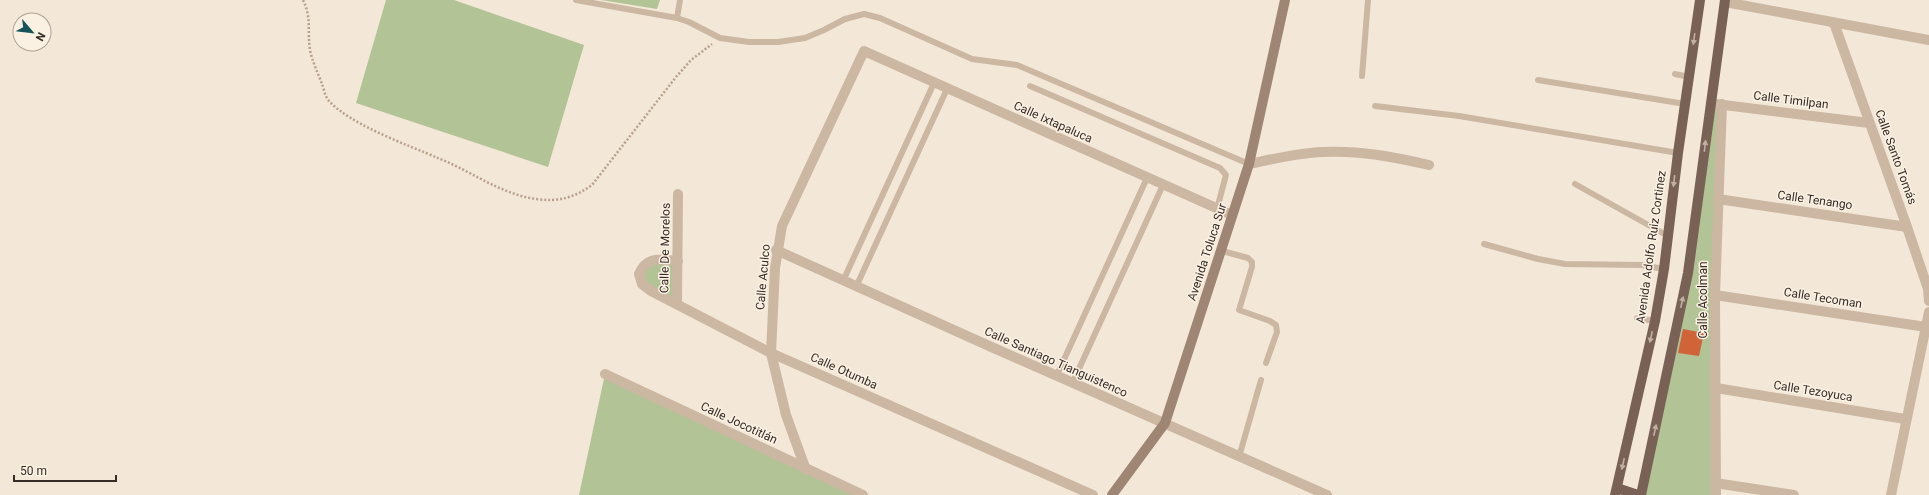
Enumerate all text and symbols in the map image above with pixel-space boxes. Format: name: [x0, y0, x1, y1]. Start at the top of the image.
north arrow: [12, 12, 52, 52]
text: N: [33, 30, 48, 43]
one-way arrow: [1691, 32, 1697, 45]
street label: Calle Timilpan: [1753, 88, 1829, 112]
street label: Calle Ixtapaluca: [1011, 98, 1095, 146]
street label: Calle Santo Tomás: [1872, 108, 1920, 206]
one-way arrow: [1702, 140, 1708, 152]
street label: Avenida Adolfo Ruiz Cortinez: [1633, 170, 1669, 324]
one-way arrow: [1671, 175, 1677, 187]
street label: Calle Tenango: [1777, 188, 1854, 212]
street label: Avenida Toluca Sur: [1185, 201, 1229, 303]
street label: Calle De Morelos: [657, 203, 673, 293]
street label: Calle Aculco: [753, 243, 773, 311]
street label: Calle Acolman: [1696, 261, 1710, 339]
street label: Calle Tecoman: [1783, 285, 1863, 311]
one-way arrow: [1680, 296, 1686, 309]
street label: Calle Santiago Tianguistenco: [982, 324, 1130, 400]
one-way arrow: [1647, 331, 1653, 344]
street label: Calle Otumba: [808, 350, 880, 392]
street label: Calle Tezoyuca: [1772, 378, 1854, 404]
street label: Calle Jocotitlán: [698, 399, 780, 447]
one-way arrow: [1653, 423, 1659, 436]
scale bar: [14, 457, 116, 483]
one-way arrow: [1620, 458, 1626, 471]
text: 50 m: [20, 464, 47, 478]

